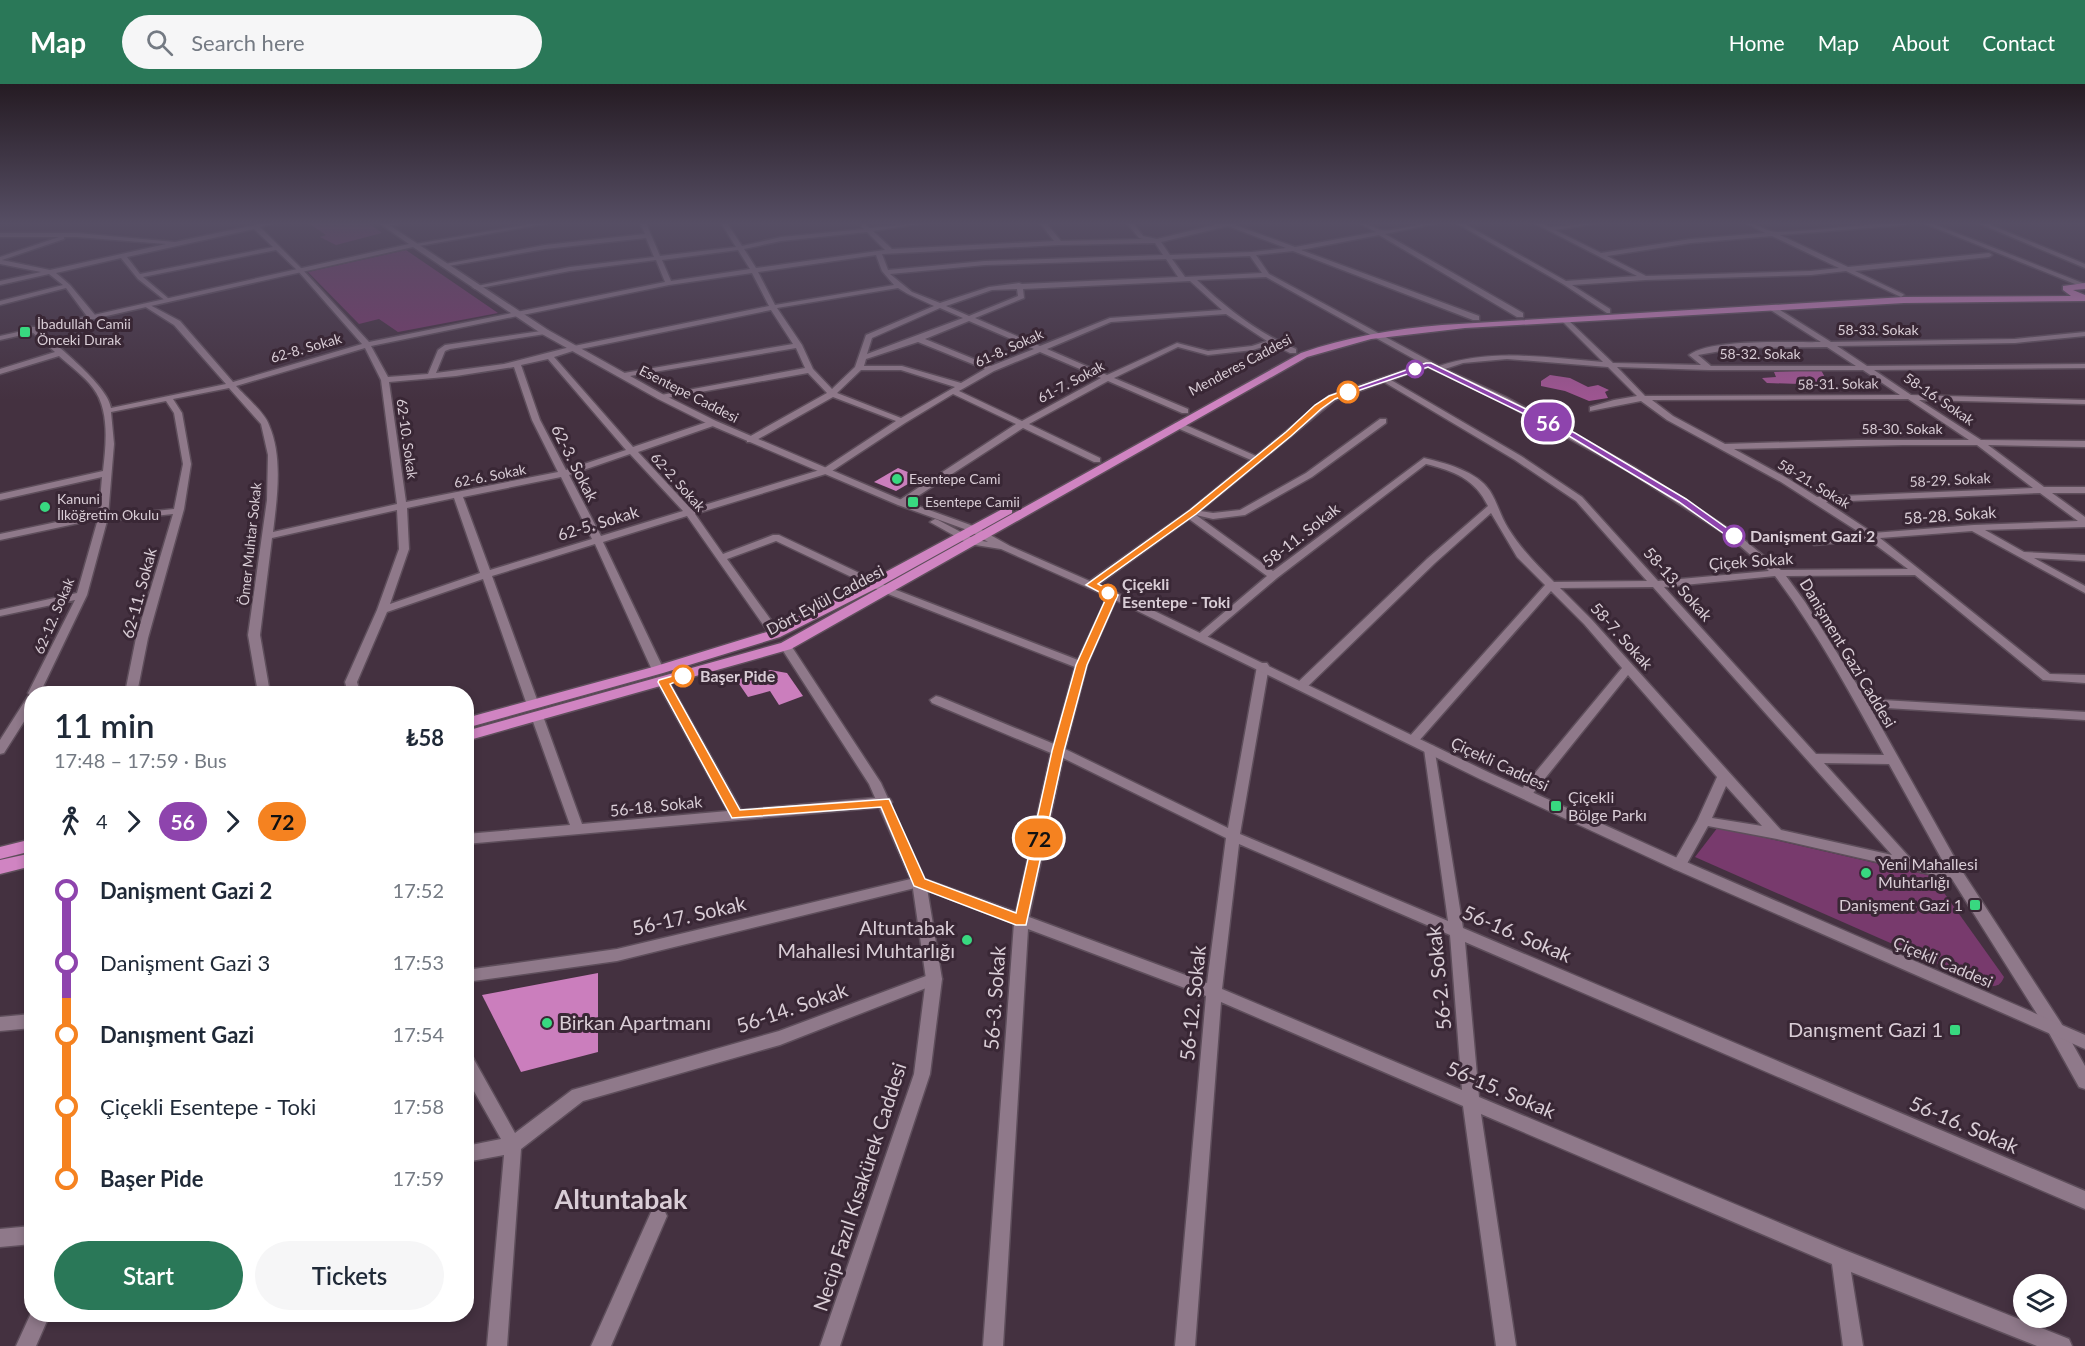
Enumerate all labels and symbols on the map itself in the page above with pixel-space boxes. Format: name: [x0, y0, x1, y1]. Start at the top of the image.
place label: İbadullah Camii Önceki Durak: [37, 315, 131, 348]
street label: 58-33. Sokak: [1837, 321, 1920, 338]
marker: İbadullah Camii Önceki Durak: [18, 325, 32, 339]
street label: 61-8. Sokak: [972, 325, 1046, 370]
street label: 62-8. Sokak: [268, 329, 344, 366]
street label: Menderes Caddesi: [1186, 330, 1294, 399]
street label: 58-32. Sokak: [1719, 345, 1802, 362]
street label: 61-7. Sokak: [1034, 356, 1108, 406]
unlabelled marker: [1406, 360, 1424, 378]
street label: Esentepe Caddesi: [637, 361, 742, 426]
street label: 58-16. Sokak: [1901, 369, 1978, 429]
street label: 58-31. Sokak: [1797, 374, 1880, 393]
unlabelled marker: [1337, 381, 1359, 403]
street label: 62-10. Sokak: [393, 398, 422, 481]
line badge: 56: [1521, 402, 1575, 442]
street label: 58-30. Sokak: [1861, 420, 1944, 437]
street label: 62-3. Sokak: [548, 421, 603, 505]
street label: 62-2. Sokak: [648, 449, 710, 515]
street label: 58-21. Sokak: [1775, 455, 1854, 512]
street label: 62-6. Sokak: [452, 460, 528, 491]
street label: 58-29. Sokak: [1909, 469, 1992, 490]
place label: Esentepe Cami: [909, 470, 1001, 487]
marker: Esentepe Cami: [890, 472, 904, 486]
street label: Ömer Muhtar Sokak: [235, 481, 265, 606]
place label: Kanuni İlköğretim Okulu: [57, 490, 159, 523]
place label: Esentepe Camii: [925, 493, 1020, 510]
marker: Esentepe Camii: [906, 495, 920, 509]
street label: 58-11. Sokak: [1258, 498, 1344, 571]
marker: Kanuni İlköğretim Okulu: [38, 500, 52, 514]
street label: 62-5. Sokak: [555, 501, 641, 544]
street label: 58-28. Sokak: [1903, 502, 1998, 527]
marker: Danişment Gazi 2: [1723, 525, 1745, 547]
place label: Danişment Gazi 2: [1750, 526, 1875, 545]
street label: 58-13. Sokak: [1640, 543, 1717, 625]
street label: 62-11. Sokak: [117, 545, 160, 640]
street label: Çiçek Sokak: [1708, 548, 1795, 573]
street label: Dört Eylül Caddesi: [763, 561, 887, 639]
street label: 62-12. Sokak: [30, 574, 78, 657]
place label: Çiçekli Esentepe - Toki: [1122, 574, 1230, 611]
street label: Danişment Gazi Caddesi: [1796, 575, 1900, 731]
marker: Çiçekli Esentepe - Toki: [1099, 584, 1117, 602]
street label: 58-7. Sokak: [1587, 598, 1658, 674]
marker: Başer Pide: [672, 665, 694, 687]
place label: Başer Pide: [700, 666, 776, 685]
street label: Çiçekli Caddesi: [1448, 733, 1552, 795]
place label: Çiçekli Bölge Parkı: [1568, 787, 1647, 824]
street label: 56-18. Sokak: [609, 791, 704, 820]
marker: Çiçekli Bölge Parkı: [1549, 799, 1563, 813]
line badge: 72: [1012, 818, 1066, 858]
place label: Yeni Mahallesi Muhtarlığı: [1878, 854, 1978, 891]
marker: Yeni Mahallesi Muhtarlığı: [1859, 866, 1873, 880]
street label: 56-17. Sokak: [630, 890, 749, 940]
place label: Danişment Gazi 1: [1839, 895, 1963, 914]
marker: Danişment Gazi 1: [1968, 898, 1982, 912]
street label: 56-16. Sokak: [1459, 899, 1576, 967]
place label: Altuntabak Mahallesi Muhtarlığı: [777, 915, 956, 962]
street label: 56-2. Sokak: [1421, 924, 1455, 1031]
street label: Çiçekli Caddesi: [1891, 932, 1996, 991]
marker: Altuntabak Mahallesi Muhtarlığı: [960, 933, 974, 947]
street label: 56-12. Sokak: [1174, 943, 1210, 1062]
street label: 56-3. Sokak: [978, 944, 1010, 1051]
street label: 56-14. Sokak: [733, 977, 851, 1037]
place label: Birkan Apartmanı: [559, 1010, 711, 1034]
marker: Birkan Apartmanı: [540, 1016, 554, 1030]
place label: Danışment Gazi 1: [1788, 1017, 1943, 1041]
marker: Danışment Gazi 1: [1948, 1023, 1962, 1037]
street label: 56-15. Sokak: [1443, 1055, 1560, 1123]
street label: Necip Fazıl Kısakürek Caddesi: [807, 1059, 911, 1314]
street label: 56-16. Sokak: [1906, 1090, 2023, 1158]
district label: Altuntabak: [554, 1182, 688, 1215]

